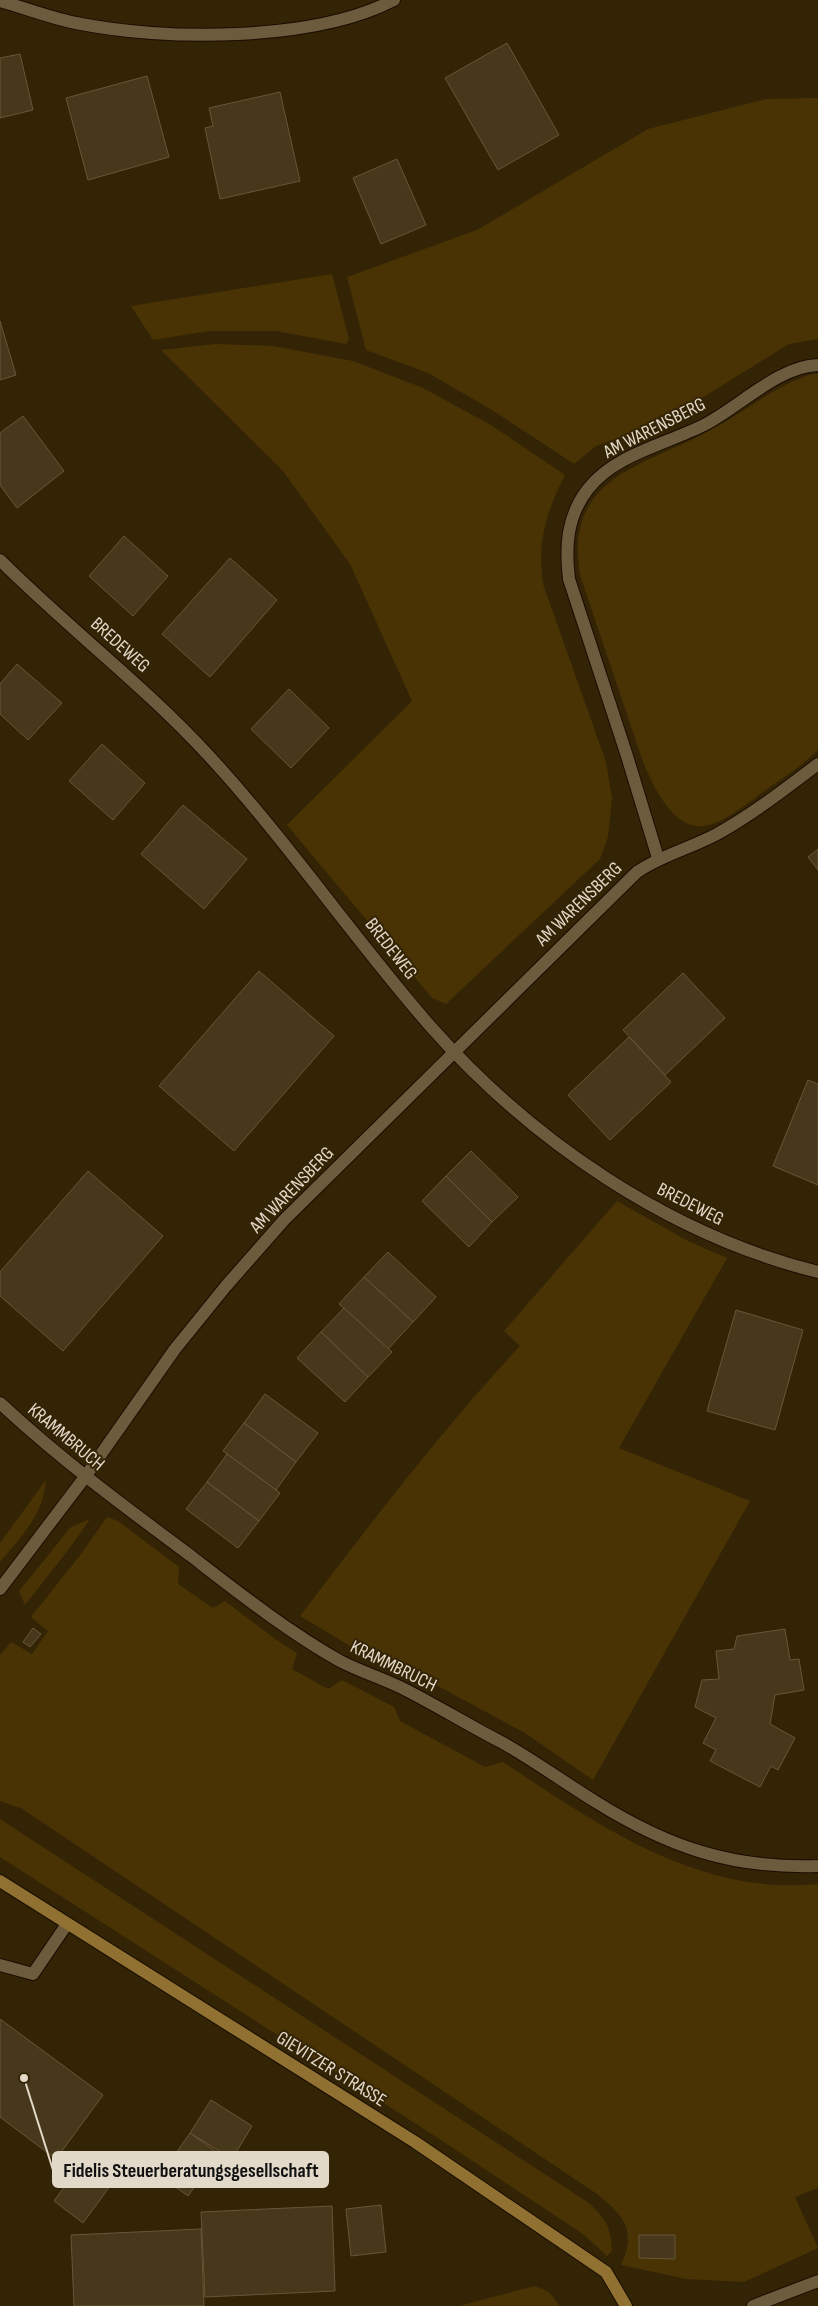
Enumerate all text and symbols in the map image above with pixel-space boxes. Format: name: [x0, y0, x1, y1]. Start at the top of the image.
street label: AM WARENSBERG: [599, 393, 710, 464]
street label: BREDEWEG: [86, 613, 154, 678]
street label: AM WARENSBERG: [530, 857, 627, 952]
street label: BREDEWEG: [360, 914, 422, 984]
street label: AM WARENSBERG: [244, 1142, 339, 1239]
street label: BREDEWEG: [653, 1178, 727, 1231]
street label: KRAMMBRUCH: [23, 1398, 109, 1476]
street label: KRAMMBRUCH: [346, 1636, 440, 1697]
street label: GIEVITZER STRASSE: [272, 2026, 390, 2112]
callout: Fidelis Steuerberatungsgesellschaft: [53, 2152, 328, 2187]
text: Fidelis Steuerberatungsgesellschaft: [63, 2159, 319, 2183]

